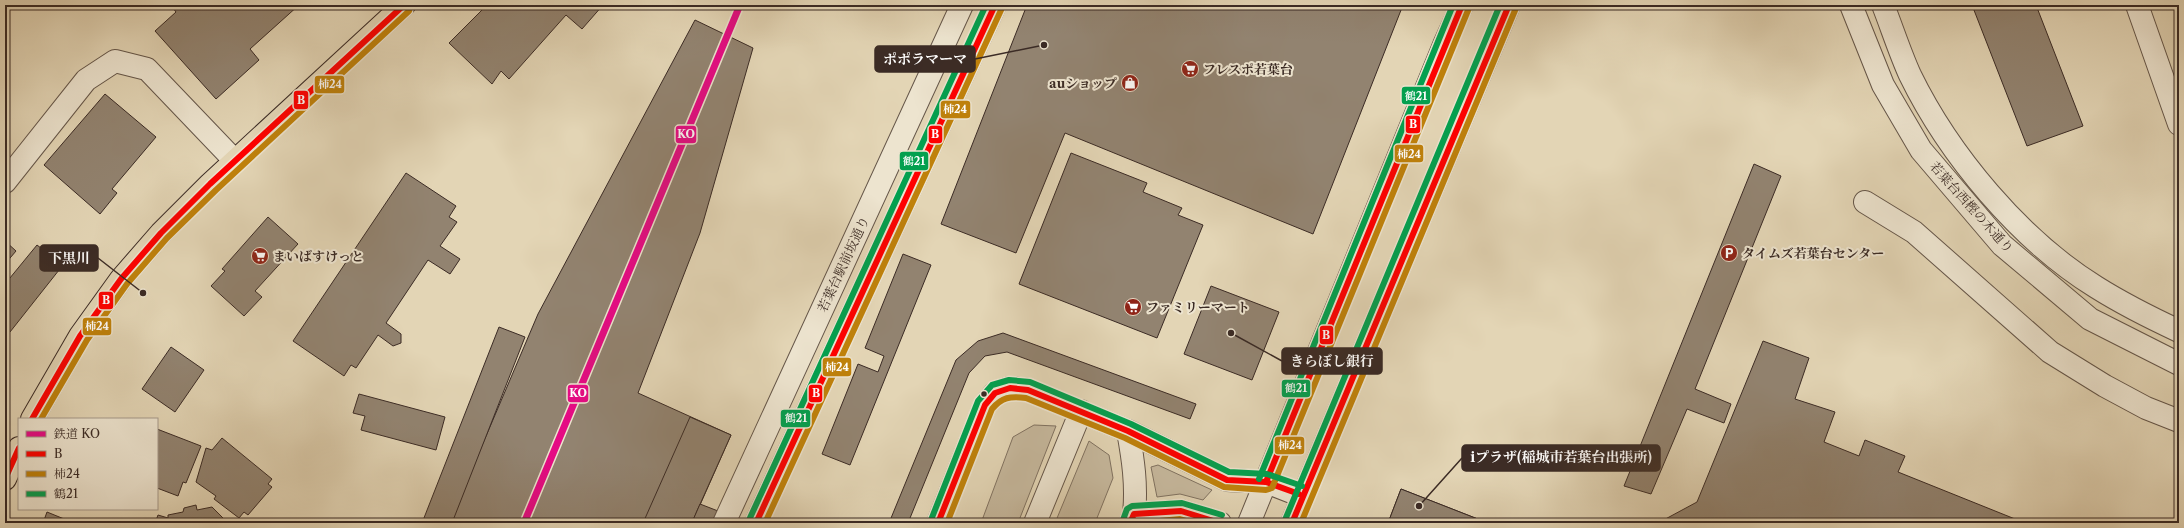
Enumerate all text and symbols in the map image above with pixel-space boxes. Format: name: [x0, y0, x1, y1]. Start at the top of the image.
callout: ポポラマーマ: [875, 46, 975, 72]
text: ポポラマーマ: [883, 50, 967, 68]
supermarket icon: フレスポ若葉台: [1180, 59, 1200, 79]
place label: フレスポ若葉台: [1203, 61, 1293, 77]
shop icon: auショップ: [1120, 73, 1140, 93]
line badge: 柿24: [314, 75, 345, 94]
place label: auショップ: [1049, 75, 1117, 91]
text: 柿24: [318, 77, 342, 91]
line badge: 鶴21: [1401, 86, 1431, 105]
text: 鶴21: [1405, 89, 1427, 103]
line badge: B: [293, 90, 309, 110]
text: B: [297, 93, 305, 107]
line badge: 柿24: [940, 100, 971, 119]
text: 柿24: [943, 102, 967, 116]
line badge: B: [1405, 115, 1421, 134]
text: B: [1409, 117, 1417, 131]
line badge: KO: [675, 125, 697, 144]
line badge: B: [928, 125, 943, 144]
text: KO: [677, 127, 695, 141]
text: B: [931, 127, 939, 141]
line badge: 柿24: [1394, 144, 1424, 163]
text: 柿24: [1397, 147, 1421, 161]
line badge: 鶴21: [899, 151, 929, 171]
text: 鶴21: [903, 154, 925, 168]
street label: 若葉台西樫の木通り: [1927, 158, 2017, 256]
street label: 若葉台駅前坂通り: [814, 213, 872, 315]
parking icon: タイムズ若葉台センター: [1719, 243, 1739, 263]
callout: 下黒川: [40, 245, 98, 271]
place label: タイムズ若葉台センター: [1742, 245, 1884, 261]
supermarket icon: まいばすけっと: [250, 246, 270, 266]
place label: まいばすけっと: [273, 248, 364, 264]
text: 下黒川: [48, 249, 90, 267]
line badge: B: [98, 291, 114, 310]
text: B: [102, 293, 110, 307]
supermarket icon: ファミリーマート: [1123, 297, 1143, 317]
place label: ファミリーマート: [1146, 299, 1250, 315]
line badge: 柿24: [82, 317, 112, 336]
text: 柿24: [85, 319, 109, 333]
line badge: B: [1319, 325, 1334, 345]
text: B: [1322, 328, 1330, 342]
callout: きらぼし銀行: [1282, 348, 1382, 374]
text: きらぼし銀行: [1290, 352, 1374, 370]
line badge: 柿24: [822, 357, 852, 377]
text: 柿24: [825, 360, 849, 374]
line badge: 鶴21: [1281, 379, 1311, 398]
text: 鶴21: [1285, 381, 1307, 395]
line badge: KO: [567, 384, 589, 403]
line badge: B: [808, 384, 823, 403]
text: KO: [569, 386, 587, 400]
text: B: [812, 386, 820, 400]
unlabelled marker: [979, 389, 989, 399]
line badge: 鶴21: [780, 409, 811, 428]
text: 鶴21: [785, 411, 807, 425]
legend: [18, 418, 158, 510]
text: 鉄道 KO: [53, 426, 100, 441]
line badge: 柿24: [1274, 436, 1305, 455]
text: 柿24: [1278, 438, 1302, 452]
callout: iプラザ(稲城市若葉台出張所): [1462, 445, 1660, 471]
text: B: [54, 446, 62, 461]
text: iプラザ(稲城市若葉台出張所): [1470, 448, 1652, 466]
text: 柿24: [54, 466, 80, 481]
text: 鶴21: [54, 486, 78, 501]

